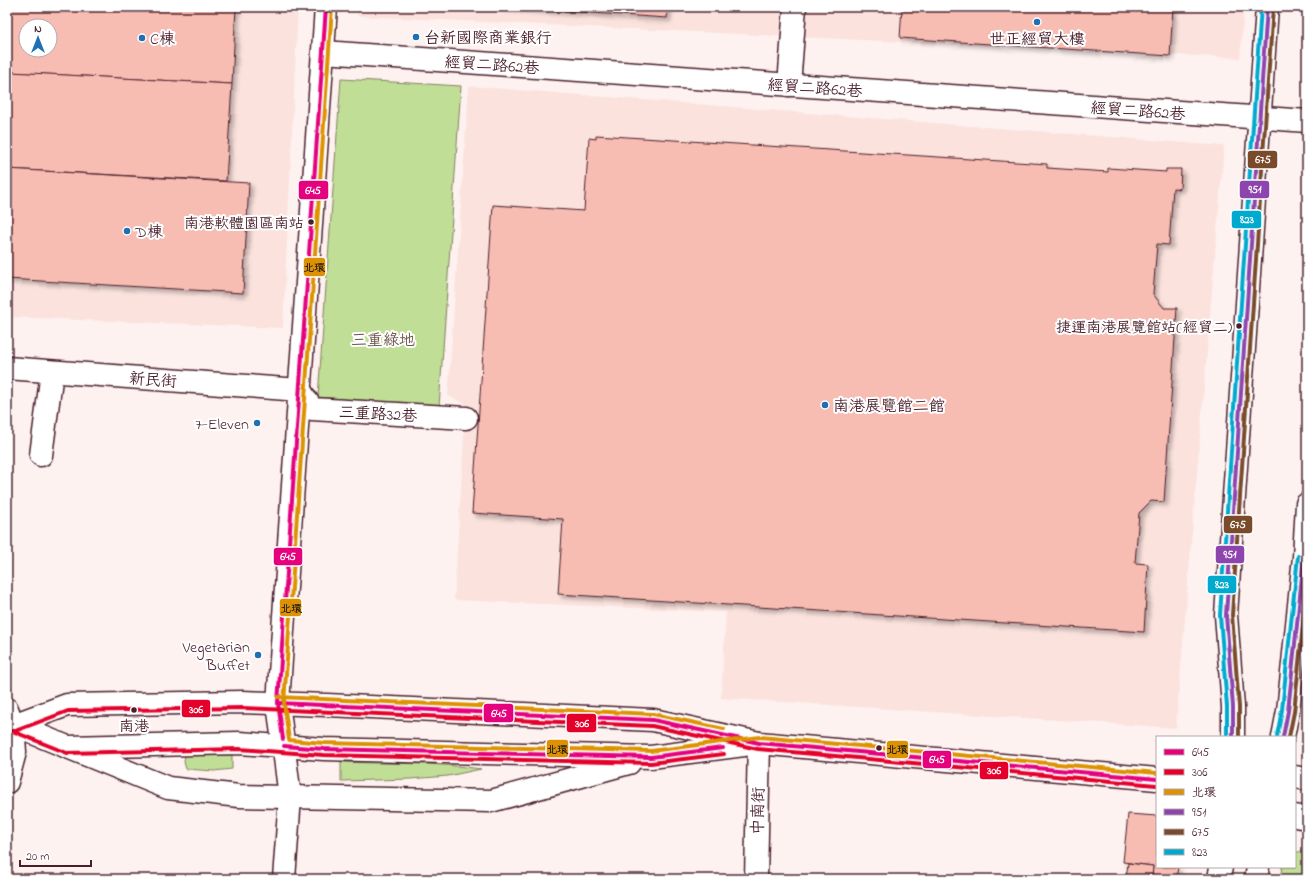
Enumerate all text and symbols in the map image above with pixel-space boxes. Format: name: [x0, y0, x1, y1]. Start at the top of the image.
marker: 世正經貿大樓: [1032, 17, 1042, 27]
north arrow: [18, 18, 58, 58]
text: N: [34, 21, 42, 37]
place label: 台新國際商業銀行: [424, 27, 552, 51]
place label: C棟: [150, 28, 176, 52]
place label: 世正經貿大樓: [989, 28, 1085, 52]
marker: 台新國際商業銀行: [411, 32, 421, 42]
marker: C棟: [137, 33, 147, 43]
street label: 經貿二路62巷: [444, 51, 540, 81]
street label: 經貿二路62巷: [767, 74, 863, 104]
street label: 經貿二路62巷: [1090, 97, 1186, 127]
line badge: 675: [1247, 150, 1278, 169]
text: 675: [1254, 152, 1272, 168]
line badge: 645: [298, 180, 329, 200]
line badge: 951: [1239, 180, 1270, 199]
text: 951: [1247, 182, 1262, 198]
text: 645: [304, 183, 322, 199]
line badge: 823: [1231, 210, 1262, 229]
text: 823: [1239, 212, 1255, 228]
place label: 南港軟體園區南站: [184, 213, 304, 235]
marker: 南港軟體園區南站: [306, 217, 316, 227]
place label: D棟: [134, 221, 164, 245]
marker: D棟: [122, 226, 132, 236]
line badge: 北環: [303, 257, 326, 277]
text: 北環: [303, 260, 326, 276]
place label: 捷運南港展覽館站(經貿二): [1056, 317, 1233, 339]
marker: 捷運南港展覽館站(經貿二): [1234, 321, 1244, 331]
park label: 三重綠地: [351, 329, 415, 353]
street label: 新民街: [128, 367, 178, 395]
place label: 南港展覽館二館: [833, 395, 945, 419]
marker: 南港展覽館二館: [820, 400, 830, 410]
street label: 三重路32巷: [338, 401, 418, 429]
place label: 7-Eleven: [195, 413, 249, 437]
marker: 7-Eleven: [252, 418, 262, 428]
line badge: 675: [1223, 515, 1253, 534]
text: 675: [1229, 517, 1247, 533]
line badge: 951: [1215, 545, 1245, 564]
line badge: 645: [273, 547, 303, 566]
text: 951: [1222, 547, 1237, 563]
text: 645: [279, 549, 297, 565]
line badge: 823: [1207, 575, 1237, 594]
text: 823: [1214, 577, 1230, 593]
line badge: 北環: [279, 598, 302, 617]
text: 北環: [280, 601, 303, 617]
place label: Vegetarian Buffet: [182, 636, 251, 678]
marker: Vegetarian Buffet: [253, 650, 263, 660]
line badge: 306: [181, 699, 211, 718]
text: 306: [188, 702, 203, 718]
line badge: 645: [483, 703, 514, 723]
marker: 南港: [129, 705, 139, 715]
text: 645: [490, 706, 508, 722]
line badge: 306: [566, 713, 597, 733]
place label: 南港: [119, 716, 150, 738]
text: 306: [574, 716, 589, 732]
legend: [1156, 736, 1296, 868]
line badge: 北環: [546, 739, 569, 758]
line badge: 北環: [886, 740, 909, 759]
text: 北環: [546, 742, 569, 758]
text: 北環: [886, 742, 909, 758]
unlabelled marker: [874, 743, 884, 753]
text: 645: [1192, 744, 1209, 762]
line badge: 645: [922, 750, 952, 769]
text: 645: [928, 752, 946, 768]
line badge: 306: [979, 761, 1009, 780]
text: 306: [986, 763, 1001, 779]
text: 306: [1192, 764, 1208, 782]
text: 北環: [1192, 784, 1216, 802]
street label: 中南街: [747, 787, 771, 835]
text: 951: [1192, 804, 1206, 822]
text: 675: [1192, 824, 1209, 842]
scale bar: [20, 842, 91, 868]
text: 823: [1192, 844, 1207, 862]
text: 20 m: [26, 848, 49, 866]

